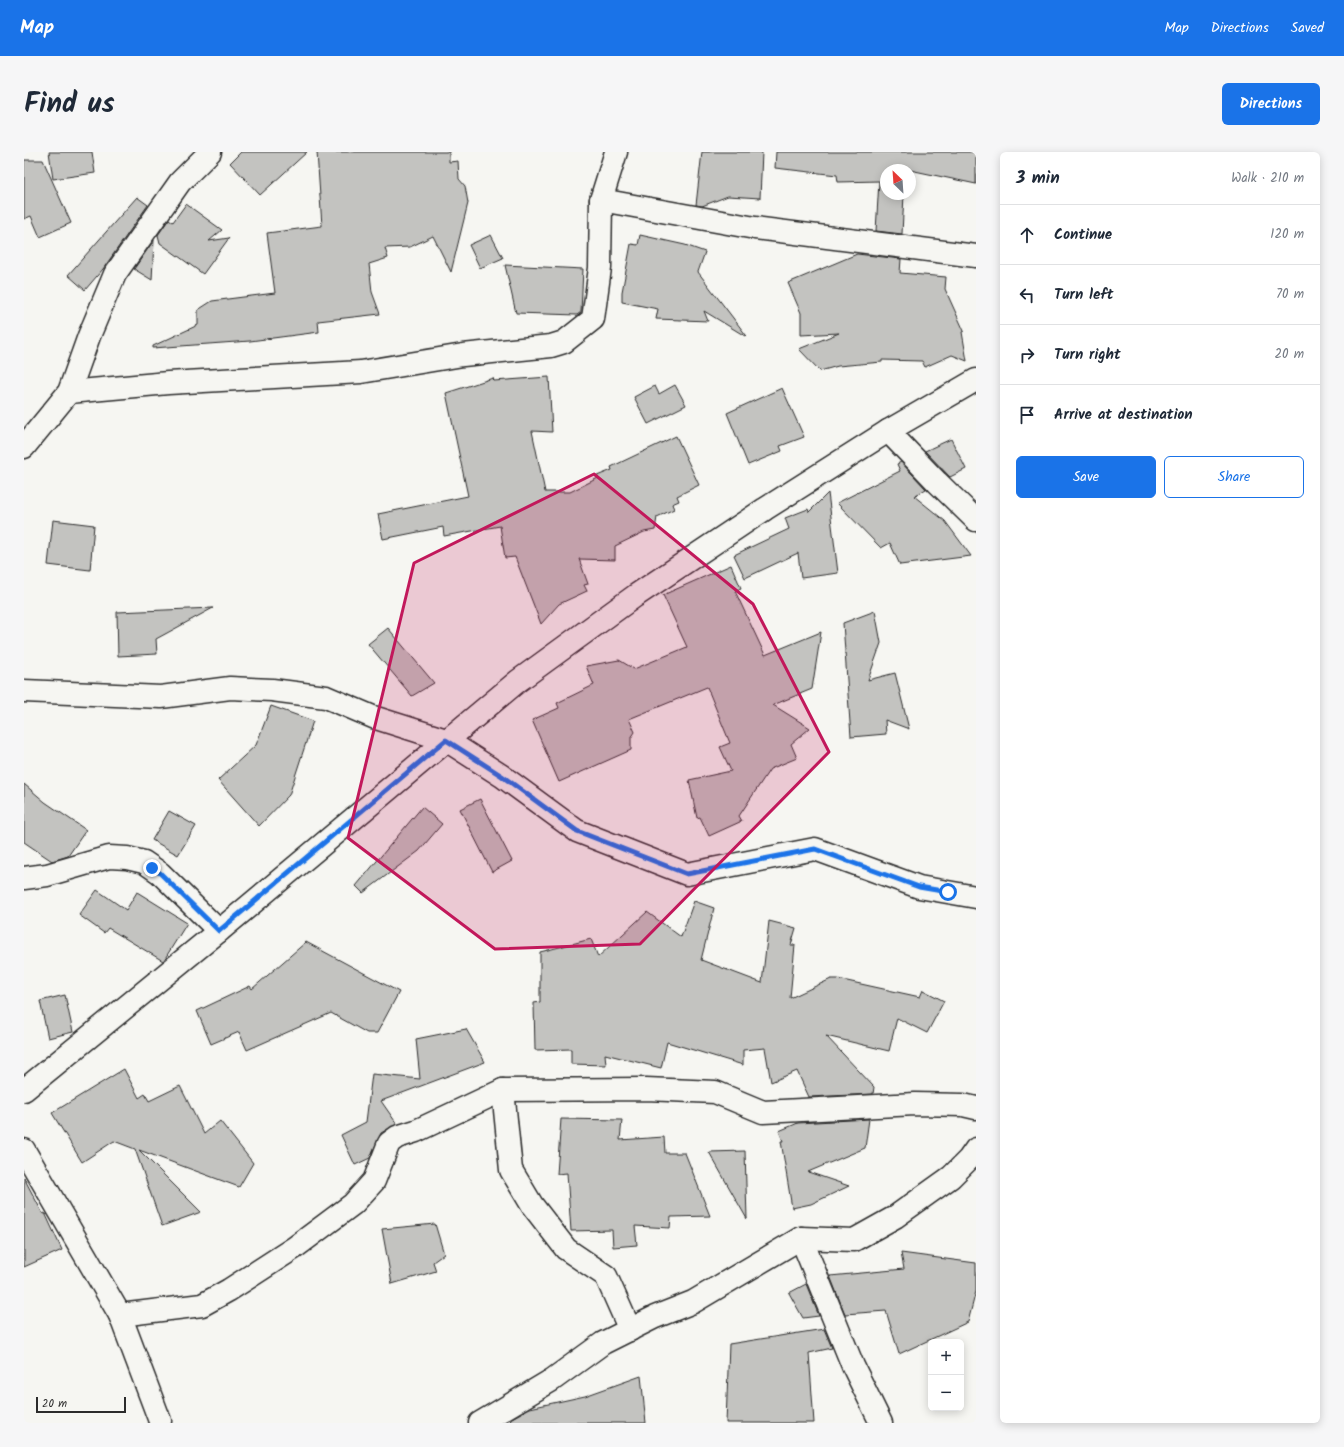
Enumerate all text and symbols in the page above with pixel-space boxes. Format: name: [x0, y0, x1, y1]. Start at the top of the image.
text: Map: [20, 13, 54, 43]
text: Map: [1164, 17, 1189, 39]
text: Directions: [1211, 17, 1269, 39]
text: Saved: [1291, 17, 1324, 39]
text: Find us: [24, 82, 115, 127]
button: Directions: [1222, 83, 1320, 125]
north arrow: [880, 164, 916, 200]
text: 3 min: [1016, 165, 1060, 192]
text: Walk · 210 m: [1231, 168, 1304, 189]
text: Continue: [1054, 223, 1112, 247]
icon: ahead: [1016, 224, 1038, 246]
text: 120 m: [1270, 224, 1304, 245]
text: Turn left: [1054, 283, 1114, 307]
icon: left: [1016, 284, 1038, 306]
text: 70 m: [1276, 284, 1304, 305]
text: Turn right: [1054, 343, 1121, 367]
icon: right: [1016, 344, 1038, 366]
text: 20 m: [1274, 344, 1304, 365]
text: Arrive at destination: [1054, 403, 1193, 427]
icon: arrive: [1016, 404, 1038, 426]
button: Save: [1016, 456, 1156, 498]
button: Share: [1164, 456, 1304, 498]
route end: [143, 859, 161, 877]
route start: [939, 883, 957, 901]
map controls: [928, 1339, 964, 1411]
button: +: [928, 1339, 964, 1375]
button: −: [928, 1375, 964, 1411]
scale bar: [36, 1395, 126, 1414]
text: 20 m: [42, 1395, 67, 1413]

